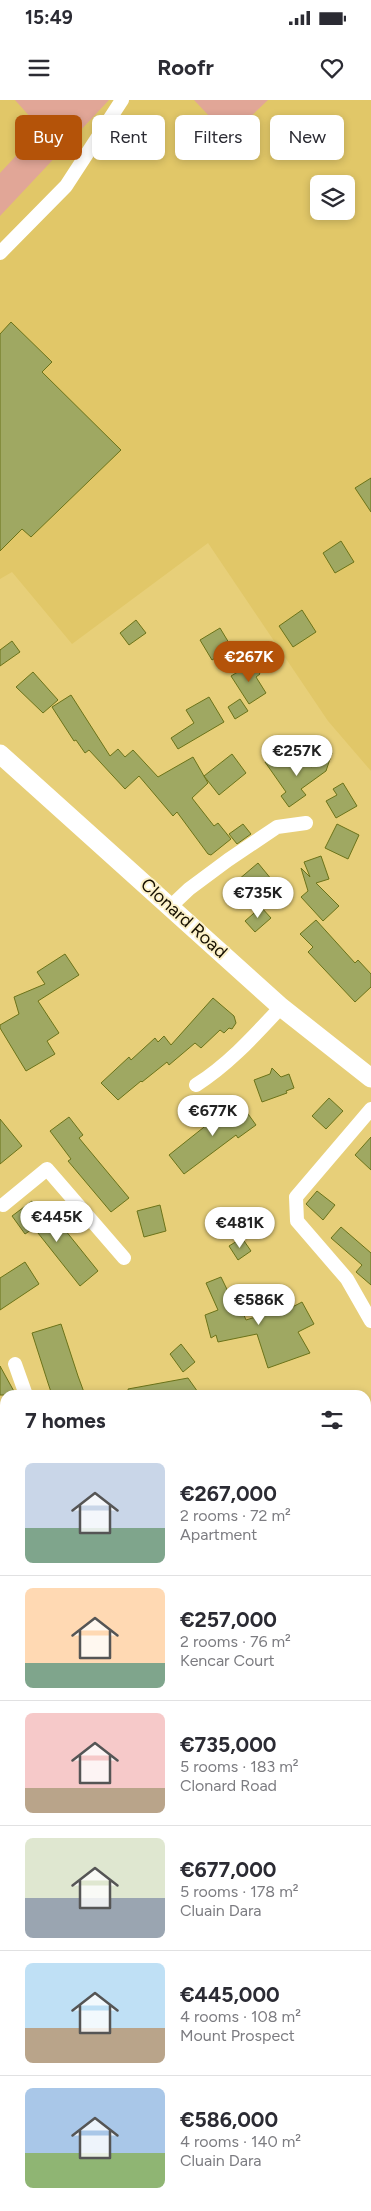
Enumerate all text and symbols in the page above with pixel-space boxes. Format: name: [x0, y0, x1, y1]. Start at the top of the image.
text: 15:49: [25, 6, 73, 29]
icon: menu: [25, 54, 53, 82]
text: Roofr: [157, 54, 214, 81]
icon: heart: [318, 54, 346, 82]
chip: Buy: [15, 115, 82, 160]
chip: Rent: [92, 115, 165, 160]
chip: Filters: [175, 115, 260, 160]
chip: New: [270, 115, 344, 160]
map controls: [310, 175, 355, 220]
button: layers: [310, 175, 355, 220]
pin: €267K: [214, 640, 284, 683]
text: €267K: [224, 647, 274, 666]
pin: €257K: [262, 734, 332, 777]
text: €257K: [272, 741, 322, 760]
street label: Clonard Road: [136, 873, 232, 963]
pin: €735K: [223, 876, 293, 919]
text: €735K: [234, 883, 282, 902]
pin: €677K: [178, 1094, 248, 1137]
text: €677K: [189, 1101, 237, 1120]
pin: €445K: [22, 1200, 92, 1243]
pin: €481K: [205, 1206, 275, 1249]
text: €445K: [31, 1207, 83, 1226]
text: €481K: [216, 1213, 264, 1232]
pin: €586K: [224, 1284, 294, 1326]
text: €586K: [234, 1290, 284, 1309]
icon: filters: [318, 1406, 346, 1434]
text: 7 homes: [25, 1408, 106, 1433]
text: €267,000: [180, 1481, 277, 1506]
icon: home: [65, 1483, 125, 1543]
text: 2 rooms · 72 m²: [180, 1506, 291, 1525]
text: Apartment: [180, 1525, 257, 1544]
text: €257,000: [180, 1607, 277, 1632]
icon: home: [65, 1608, 125, 1668]
text: 2 rooms · 76 m²: [180, 1632, 291, 1651]
text: Kencar Court: [180, 1651, 275, 1670]
text: €735,000: [180, 1732, 276, 1757]
icon: home: [65, 1733, 125, 1793]
text: 5 rooms · 183 m²: [180, 1757, 299, 1776]
text: Clonard Road: [180, 1776, 277, 1795]
text: €677,000: [180, 1857, 276, 1882]
icon: home: [65, 1858, 125, 1918]
text: 5 rooms · 178 m²: [180, 1882, 299, 1901]
text: Cluain Dara: [180, 1901, 261, 1920]
text: €445,000: [180, 1982, 280, 2007]
icon: home: [65, 1983, 125, 2043]
text: 4 rooms · 108 m²: [180, 2007, 301, 2026]
text: Mount Prospect: [180, 2026, 295, 2045]
text: €586,000: [180, 2107, 278, 2132]
icon: home: [65, 2108, 125, 2168]
text: 4 rooms · 140 m²: [180, 2132, 301, 2151]
text: Cluain Dara: [180, 2151, 261, 2170]

